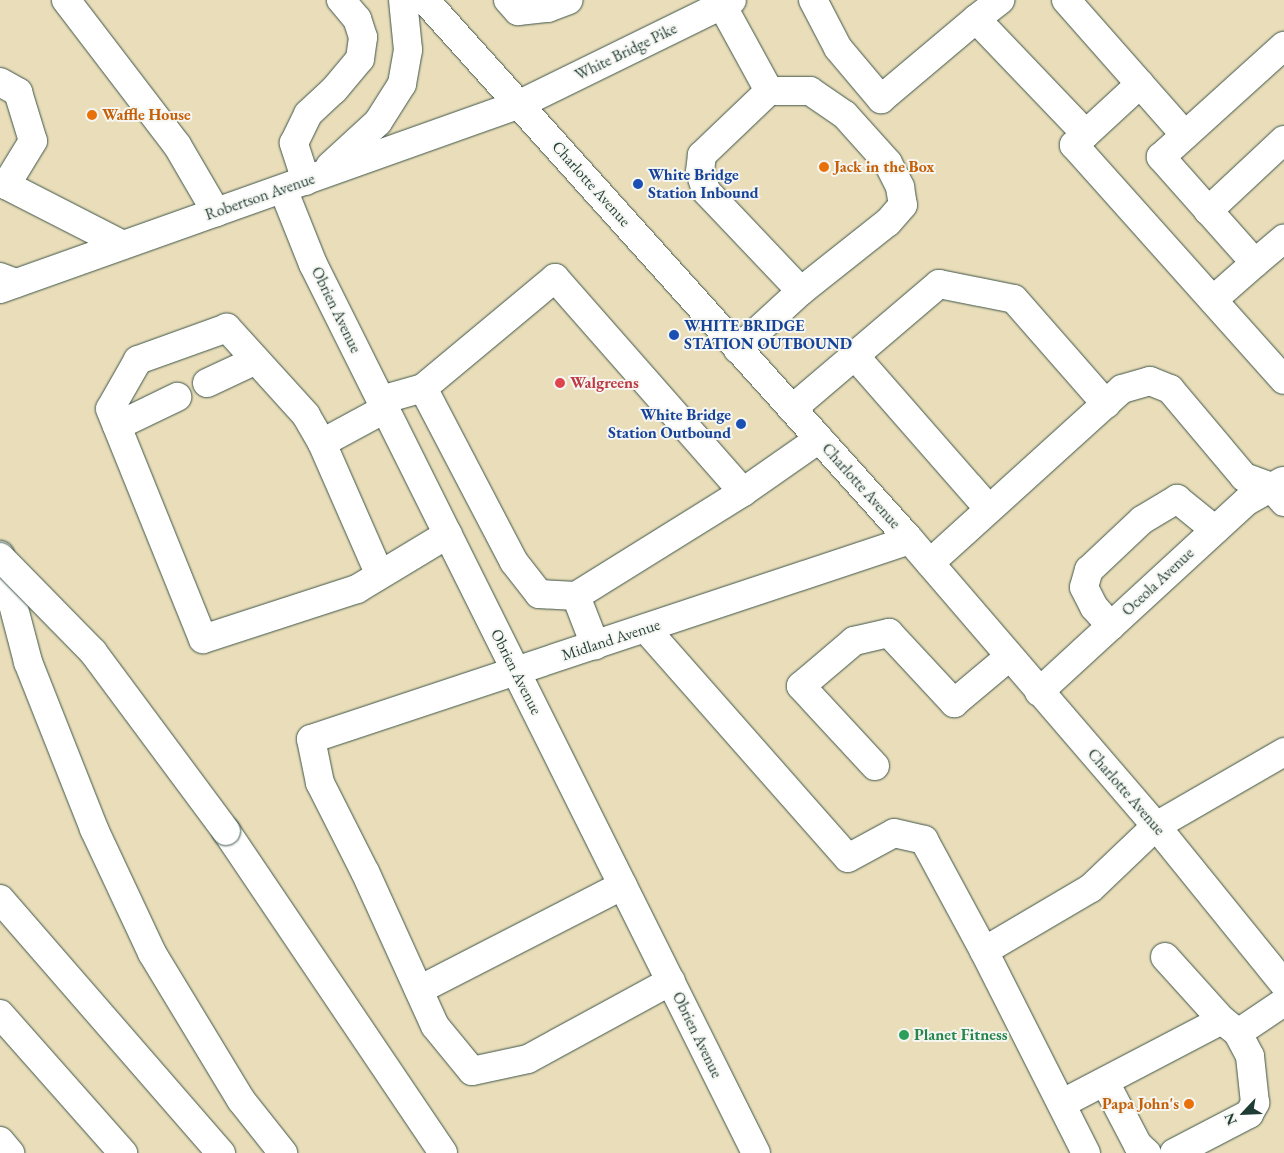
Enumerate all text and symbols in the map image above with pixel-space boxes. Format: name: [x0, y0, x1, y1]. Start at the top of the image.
street label: White Bridge Pike: [572, 19, 680, 85]
place label: Waffle House: [102, 105, 191, 125]
marker: Waffle House: [86, 109, 98, 121]
street label: Charlotte Avenue: [548, 137, 634, 231]
place label: Jack in the Box: [834, 157, 934, 177]
marker: Jack in the Box: [818, 161, 830, 173]
place label: White Bridge Station Inbound: [648, 165, 759, 203]
street label: Robertson Avenue: [203, 169, 317, 225]
marker: White Bridge Station Inbound: [632, 178, 644, 190]
street label: Obrien Avenue: [307, 264, 365, 356]
place label: WHITE BRIDGE STATION OUTBOUND: [684, 316, 852, 354]
marker: WHITE BRIDGE STATION OUTBOUND: [668, 329, 680, 341]
place label: Walgreens: [570, 373, 639, 393]
marker: Walgreens: [554, 377, 566, 389]
place label: White Bridge Station Outbound: [608, 405, 731, 443]
marker: White Bridge Station Outbound: [735, 418, 747, 430]
street label: Charlotte Avenue: [818, 439, 904, 533]
street label: Oceola Avenue: [1118, 544, 1198, 620]
street label: Midland Avenue: [559, 615, 663, 665]
street label: Obrien Avenue: [486, 626, 546, 718]
street label: Charlotte Avenue: [1083, 745, 1169, 839]
street label: Obrien Avenue: [668, 989, 726, 1081]
place label: Planet Fitness: [914, 1025, 1008, 1045]
marker: Planet Fitness: [898, 1029, 910, 1041]
north arrow: [1219, 1088, 1269, 1138]
place label: Papa John's: [1102, 1094, 1179, 1114]
marker: Papa John's: [1183, 1098, 1195, 1110]
text: N: [1220, 1110, 1241, 1128]

